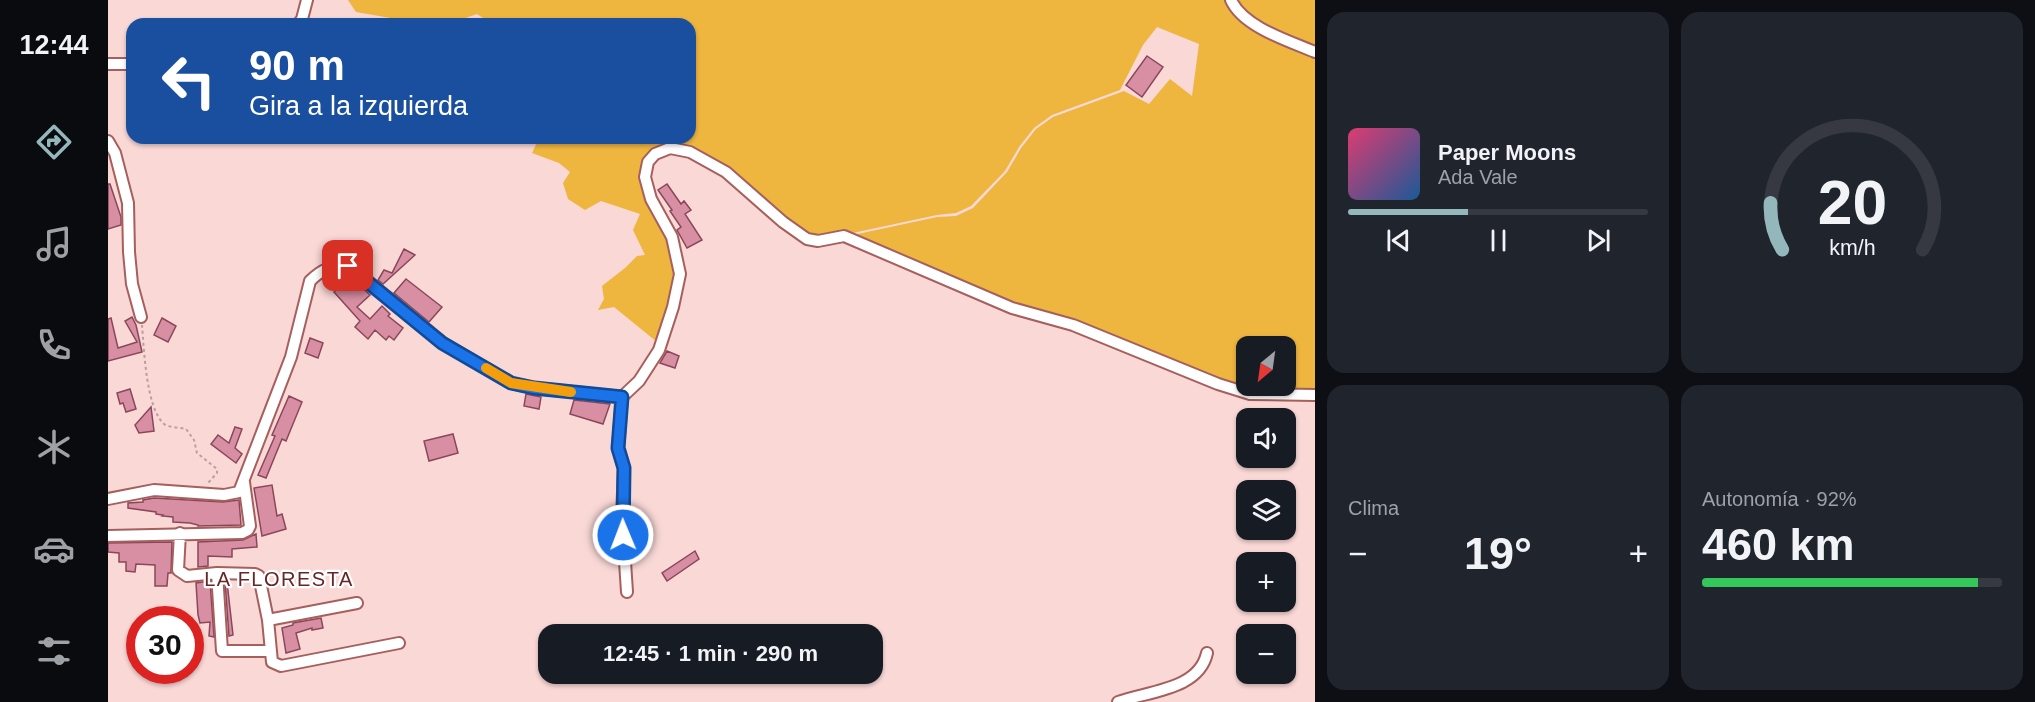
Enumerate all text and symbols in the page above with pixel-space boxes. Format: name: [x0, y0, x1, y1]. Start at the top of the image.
text: 12:44: [19, 30, 89, 60]
icon: left: [150, 42, 228, 120]
text: 90 m: [249, 42, 345, 89]
text: Gira a la izquierda: [249, 91, 468, 121]
icon: directions: [33, 121, 75, 163]
text: Paper Moons: [1438, 140, 1576, 165]
text: Ada Vale: [1438, 166, 1518, 188]
text: 20: [1817, 168, 1887, 237]
icon: music: [33, 223, 75, 265]
icon: previous: [1382, 224, 1415, 257]
icon: pause: [1482, 224, 1515, 257]
icon: next: [1582, 224, 1615, 257]
text: km/h: [1829, 236, 1875, 260]
pin: [322, 240, 373, 291]
icon: arrive: [331, 249, 364, 282]
icon: phone: [33, 324, 75, 366]
north arrow: [1236, 336, 1296, 396]
map controls: [1236, 336, 1296, 684]
button: sound: [1236, 408, 1296, 468]
icon: climate: [33, 426, 75, 468]
button: layers: [1236, 480, 1296, 540]
text: Autonomía · 92%: [1702, 488, 1857, 510]
text: Clima: [1348, 497, 1399, 519]
position arrow: [591, 503, 655, 567]
text: 460 km: [1702, 519, 1855, 570]
icon: car: [33, 528, 75, 570]
text: 19°: [1464, 528, 1532, 579]
text: −: [1348, 535, 1367, 572]
text: +: [1629, 535, 1648, 572]
button: +: [1236, 552, 1296, 612]
district label: LA FLORESTA: [204, 568, 354, 590]
speed limit sign: 30: [126, 606, 204, 684]
button: −: [1236, 624, 1296, 684]
icon: filters: [33, 630, 75, 672]
text: 12:45 · 1 min · 290 m: [603, 641, 818, 666]

